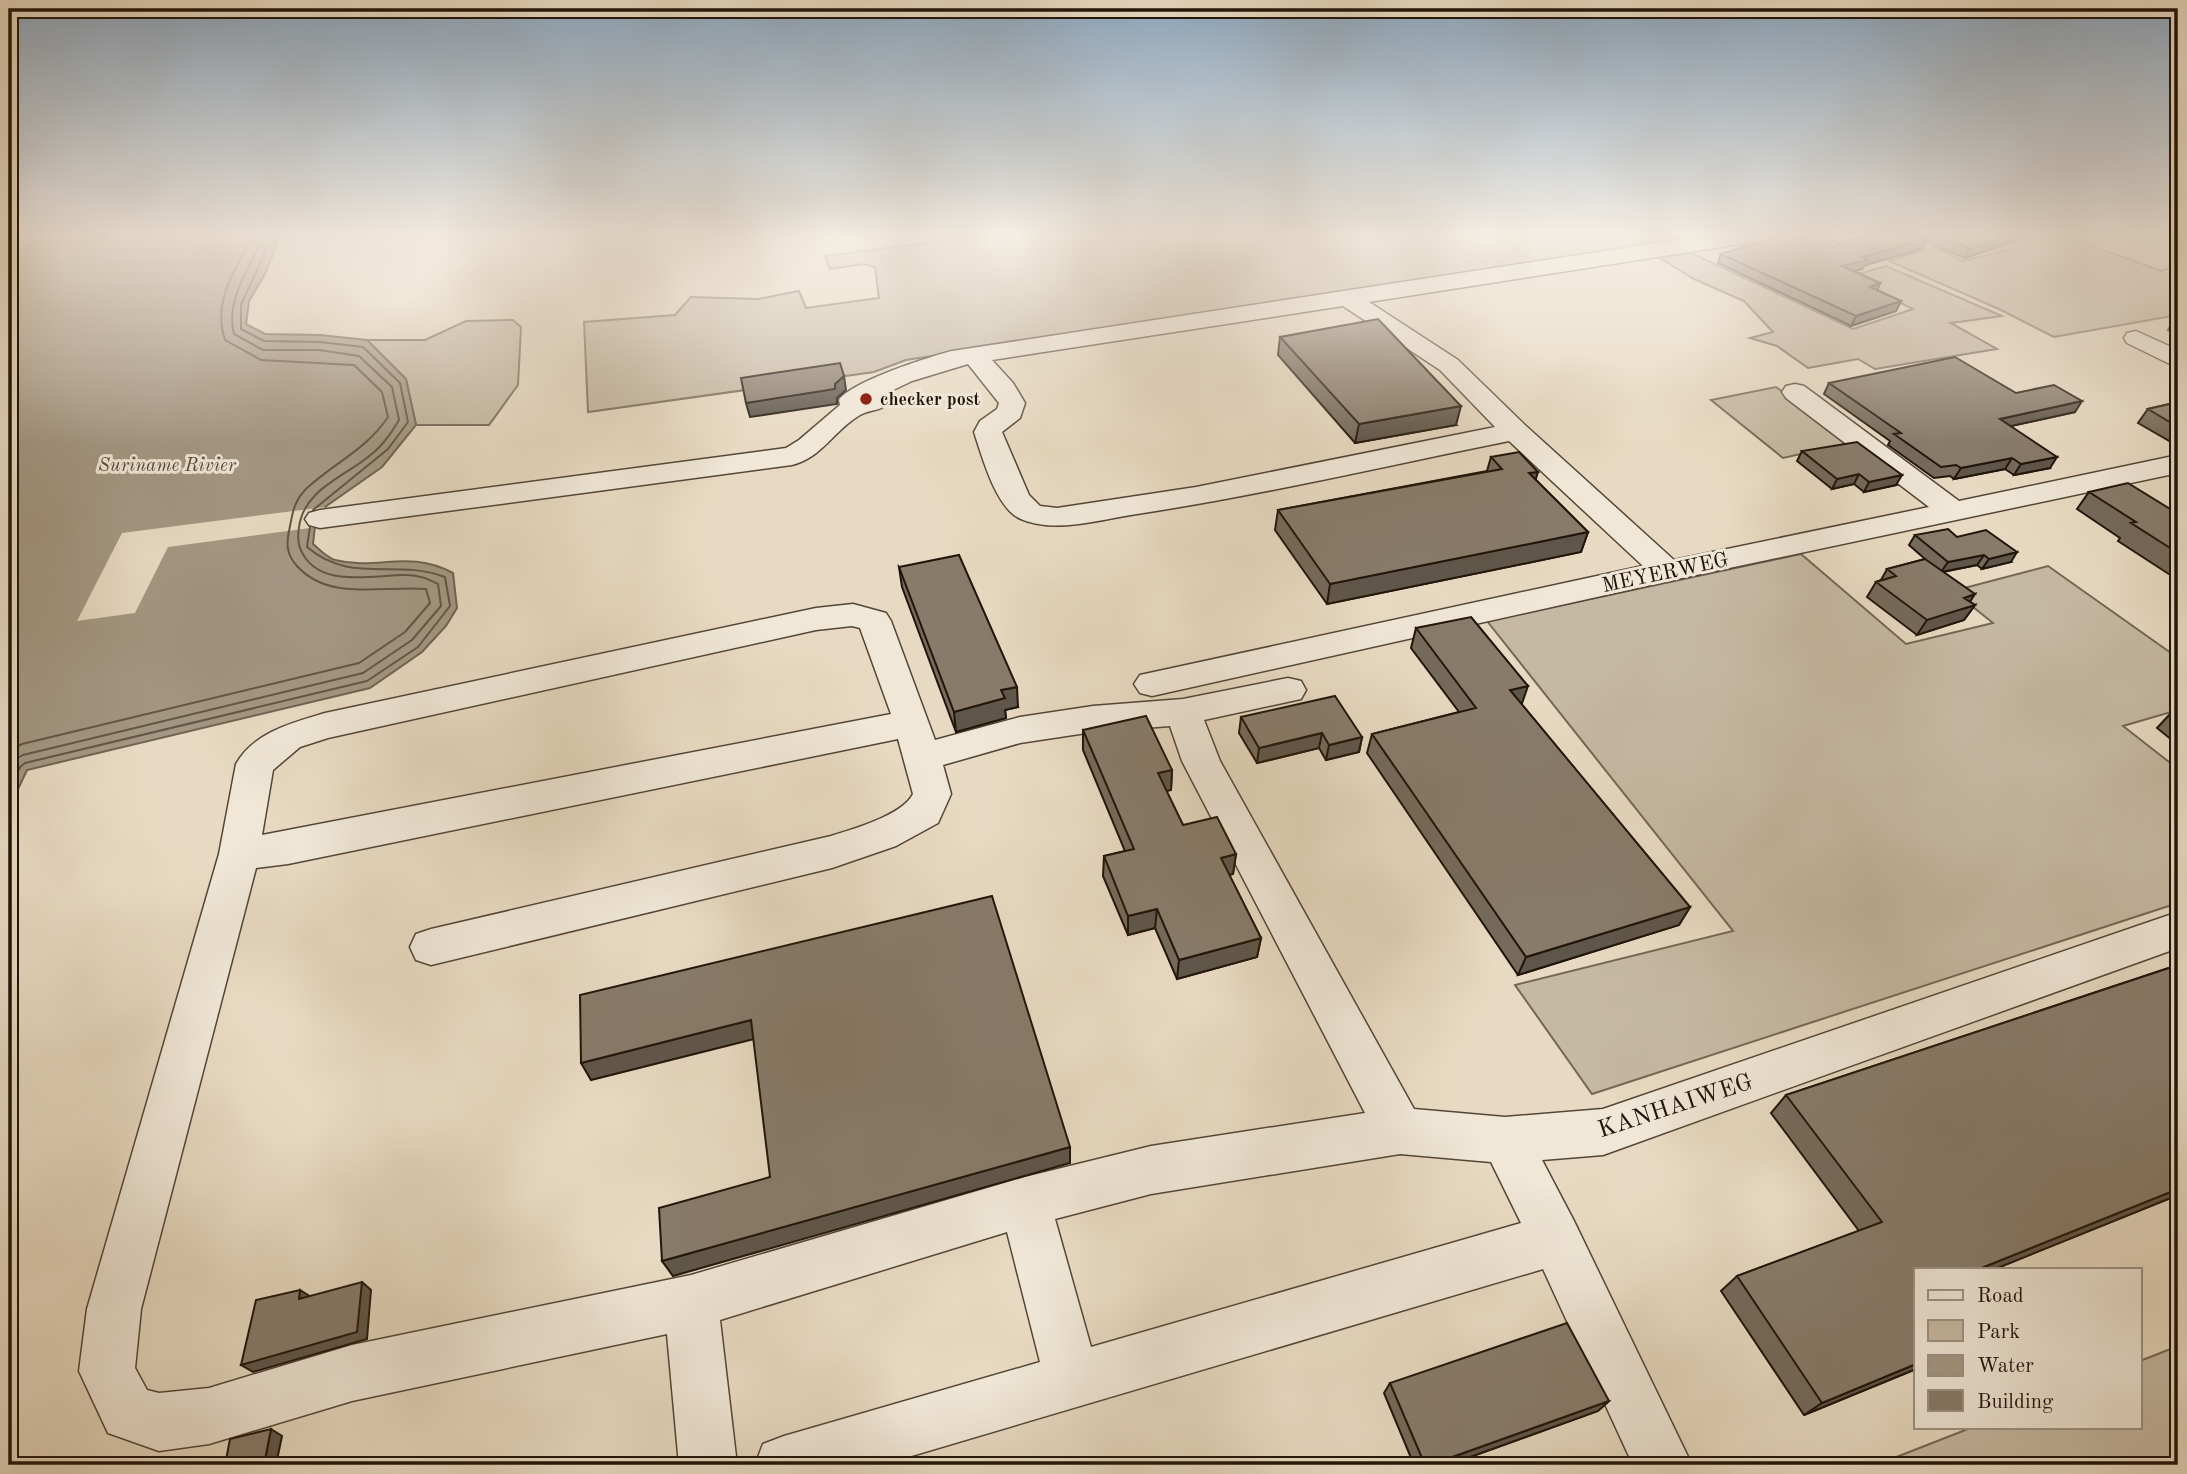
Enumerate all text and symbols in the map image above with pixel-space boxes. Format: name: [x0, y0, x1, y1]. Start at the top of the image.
marker: checker post: [858, 391, 874, 407]
place label: checker post: [880, 391, 980, 409]
water label: Suriname Rivier: [98, 457, 237, 476]
street label: MEYERWEG: [1600, 550, 1731, 597]
street label: KANHAIWEG: [1595, 1071, 1756, 1143]
legend: [1914, 1268, 2142, 1428]
text: Road: [1977, 1286, 2024, 1307]
text: Park: [1977, 1322, 2020, 1343]
text: Water: [1977, 1356, 2034, 1377]
text: Building: [1977, 1392, 2054, 1413]

